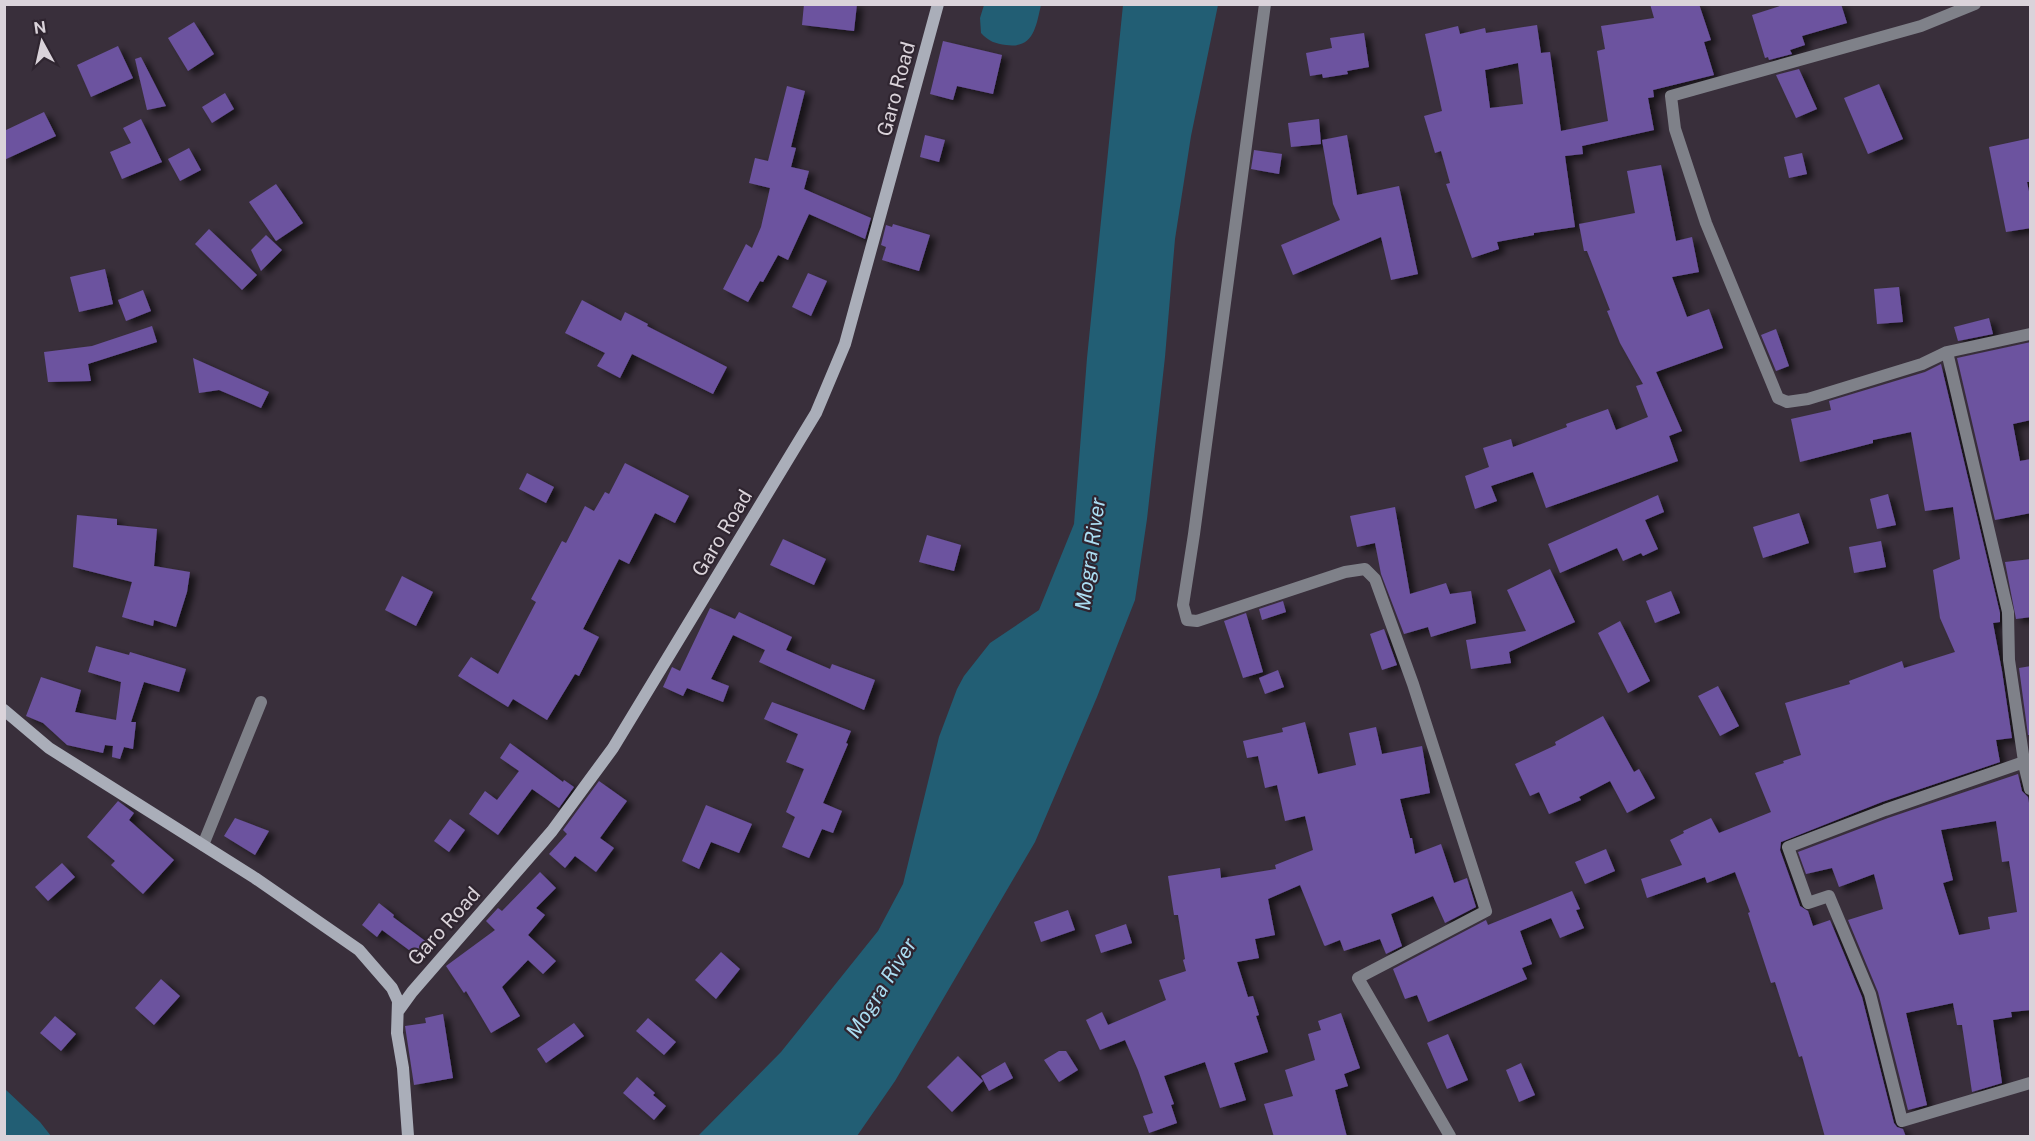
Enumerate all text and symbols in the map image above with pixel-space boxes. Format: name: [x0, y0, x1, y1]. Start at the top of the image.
north arrow: [12, 12, 72, 72]
text: N: [32, 17, 48, 38]
street label: Garo Road: [872, 39, 920, 139]
street label: Garo Road: [687, 485, 757, 581]
water label: Mogra River: [1070, 495, 1110, 612]
street label: Garo Road: [403, 882, 485, 970]
water label: Mogra River: [840, 932, 922, 1043]

